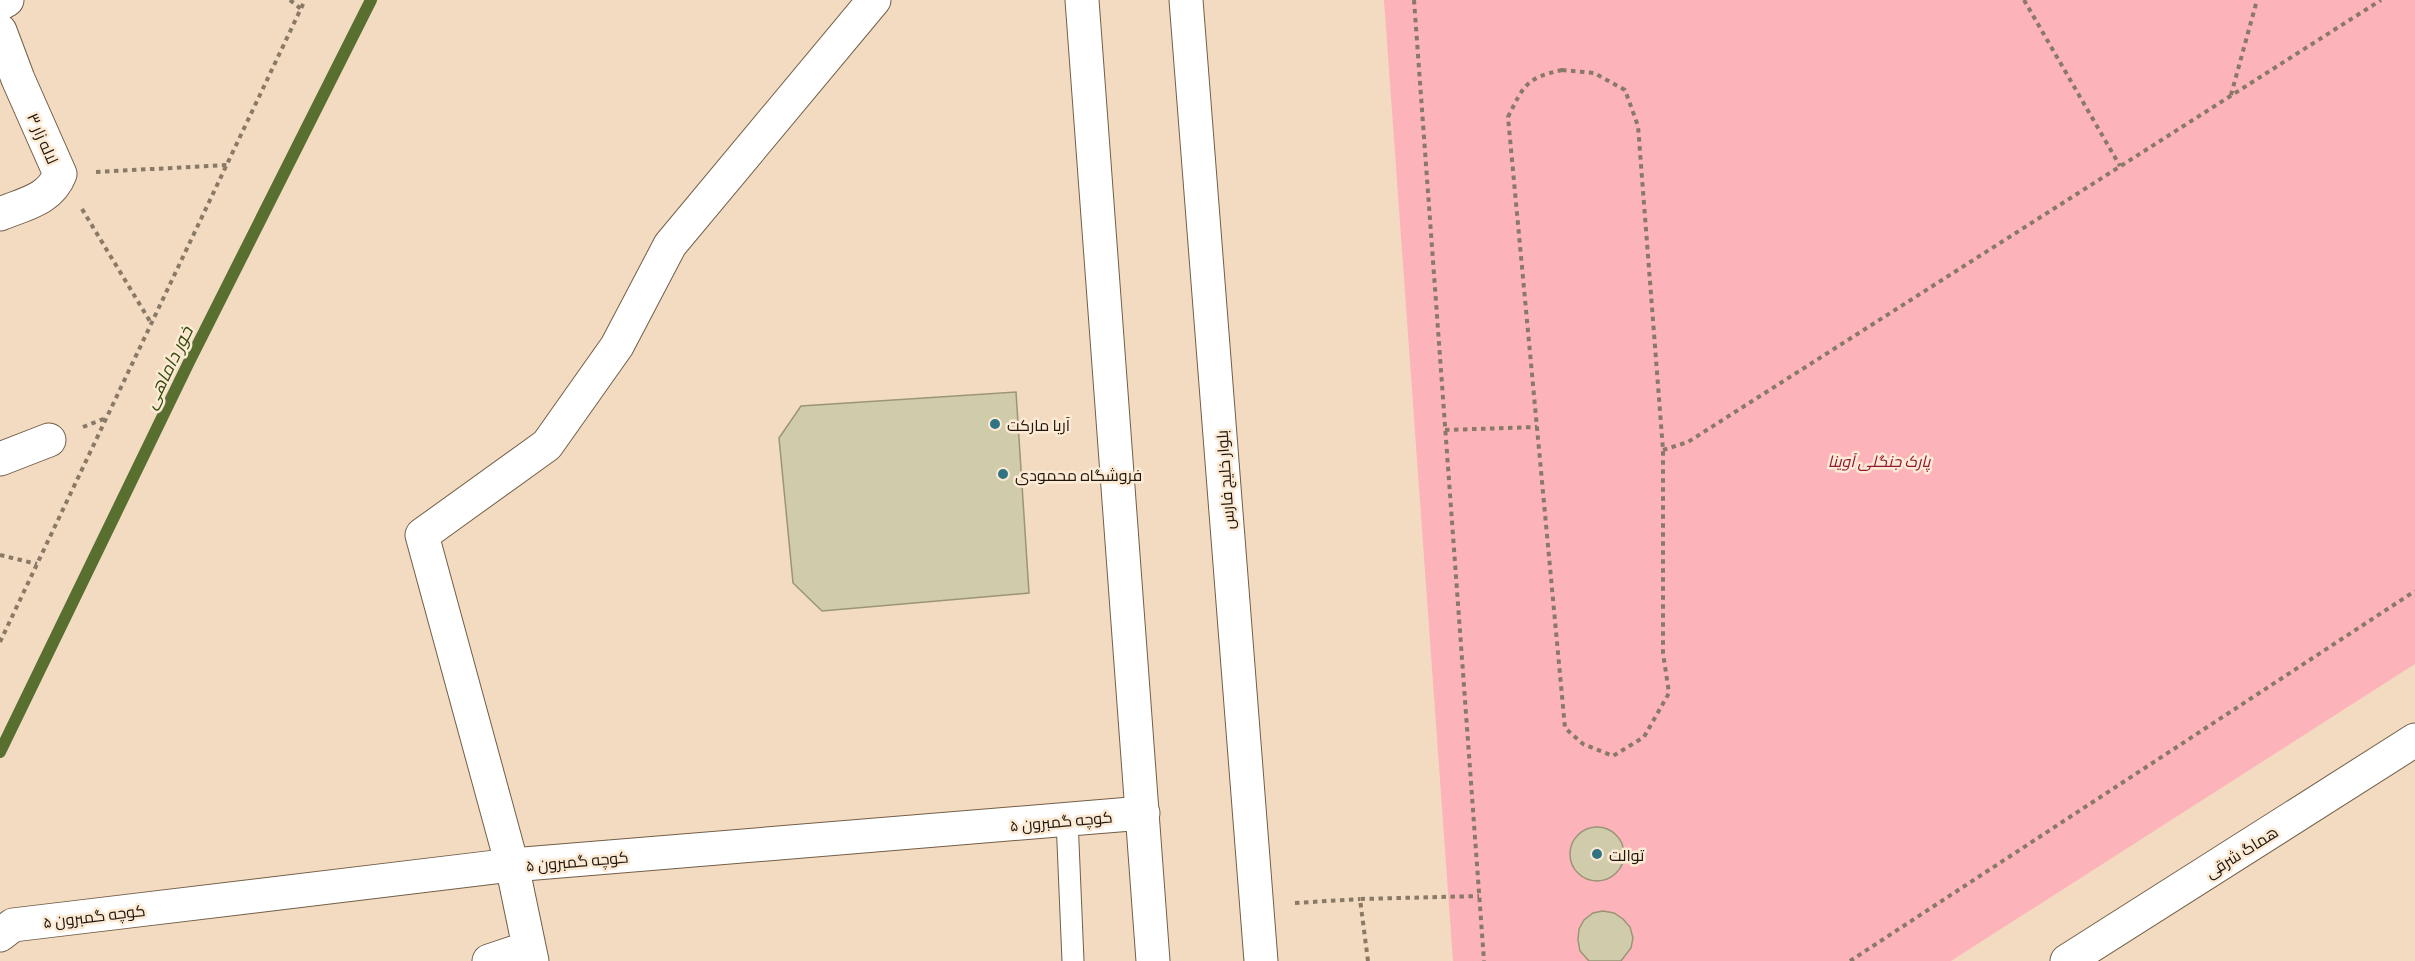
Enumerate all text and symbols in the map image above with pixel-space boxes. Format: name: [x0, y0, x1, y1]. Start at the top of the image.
street label: لاله زار ۳: [22, 108, 66, 168]
water label: خور داماهی: [135, 320, 199, 413]
place label: آریا مارکت: [1007, 412, 1071, 436]
marker: آریا مارکت: [988, 417, 1002, 431]
street label: بلوار خلیج فارس: [1209, 429, 1240, 531]
park label: پارک جنگلی آوینا: [1828, 448, 1931, 472]
place label: فروشگاه محمودی: [1015, 462, 1142, 486]
marker: فروشگاه محمودی: [996, 467, 1010, 481]
street label: کوچه گمبرون ۵: [1009, 804, 1113, 837]
street label: هماگ شرقی: [2200, 819, 2282, 883]
place label: توالت: [1609, 842, 1645, 866]
street label: کوچه گمبرون ۵: [525, 844, 629, 877]
marker: توالت: [1590, 847, 1604, 861]
street label: کوچه گمبرون ۵: [41, 897, 147, 934]

